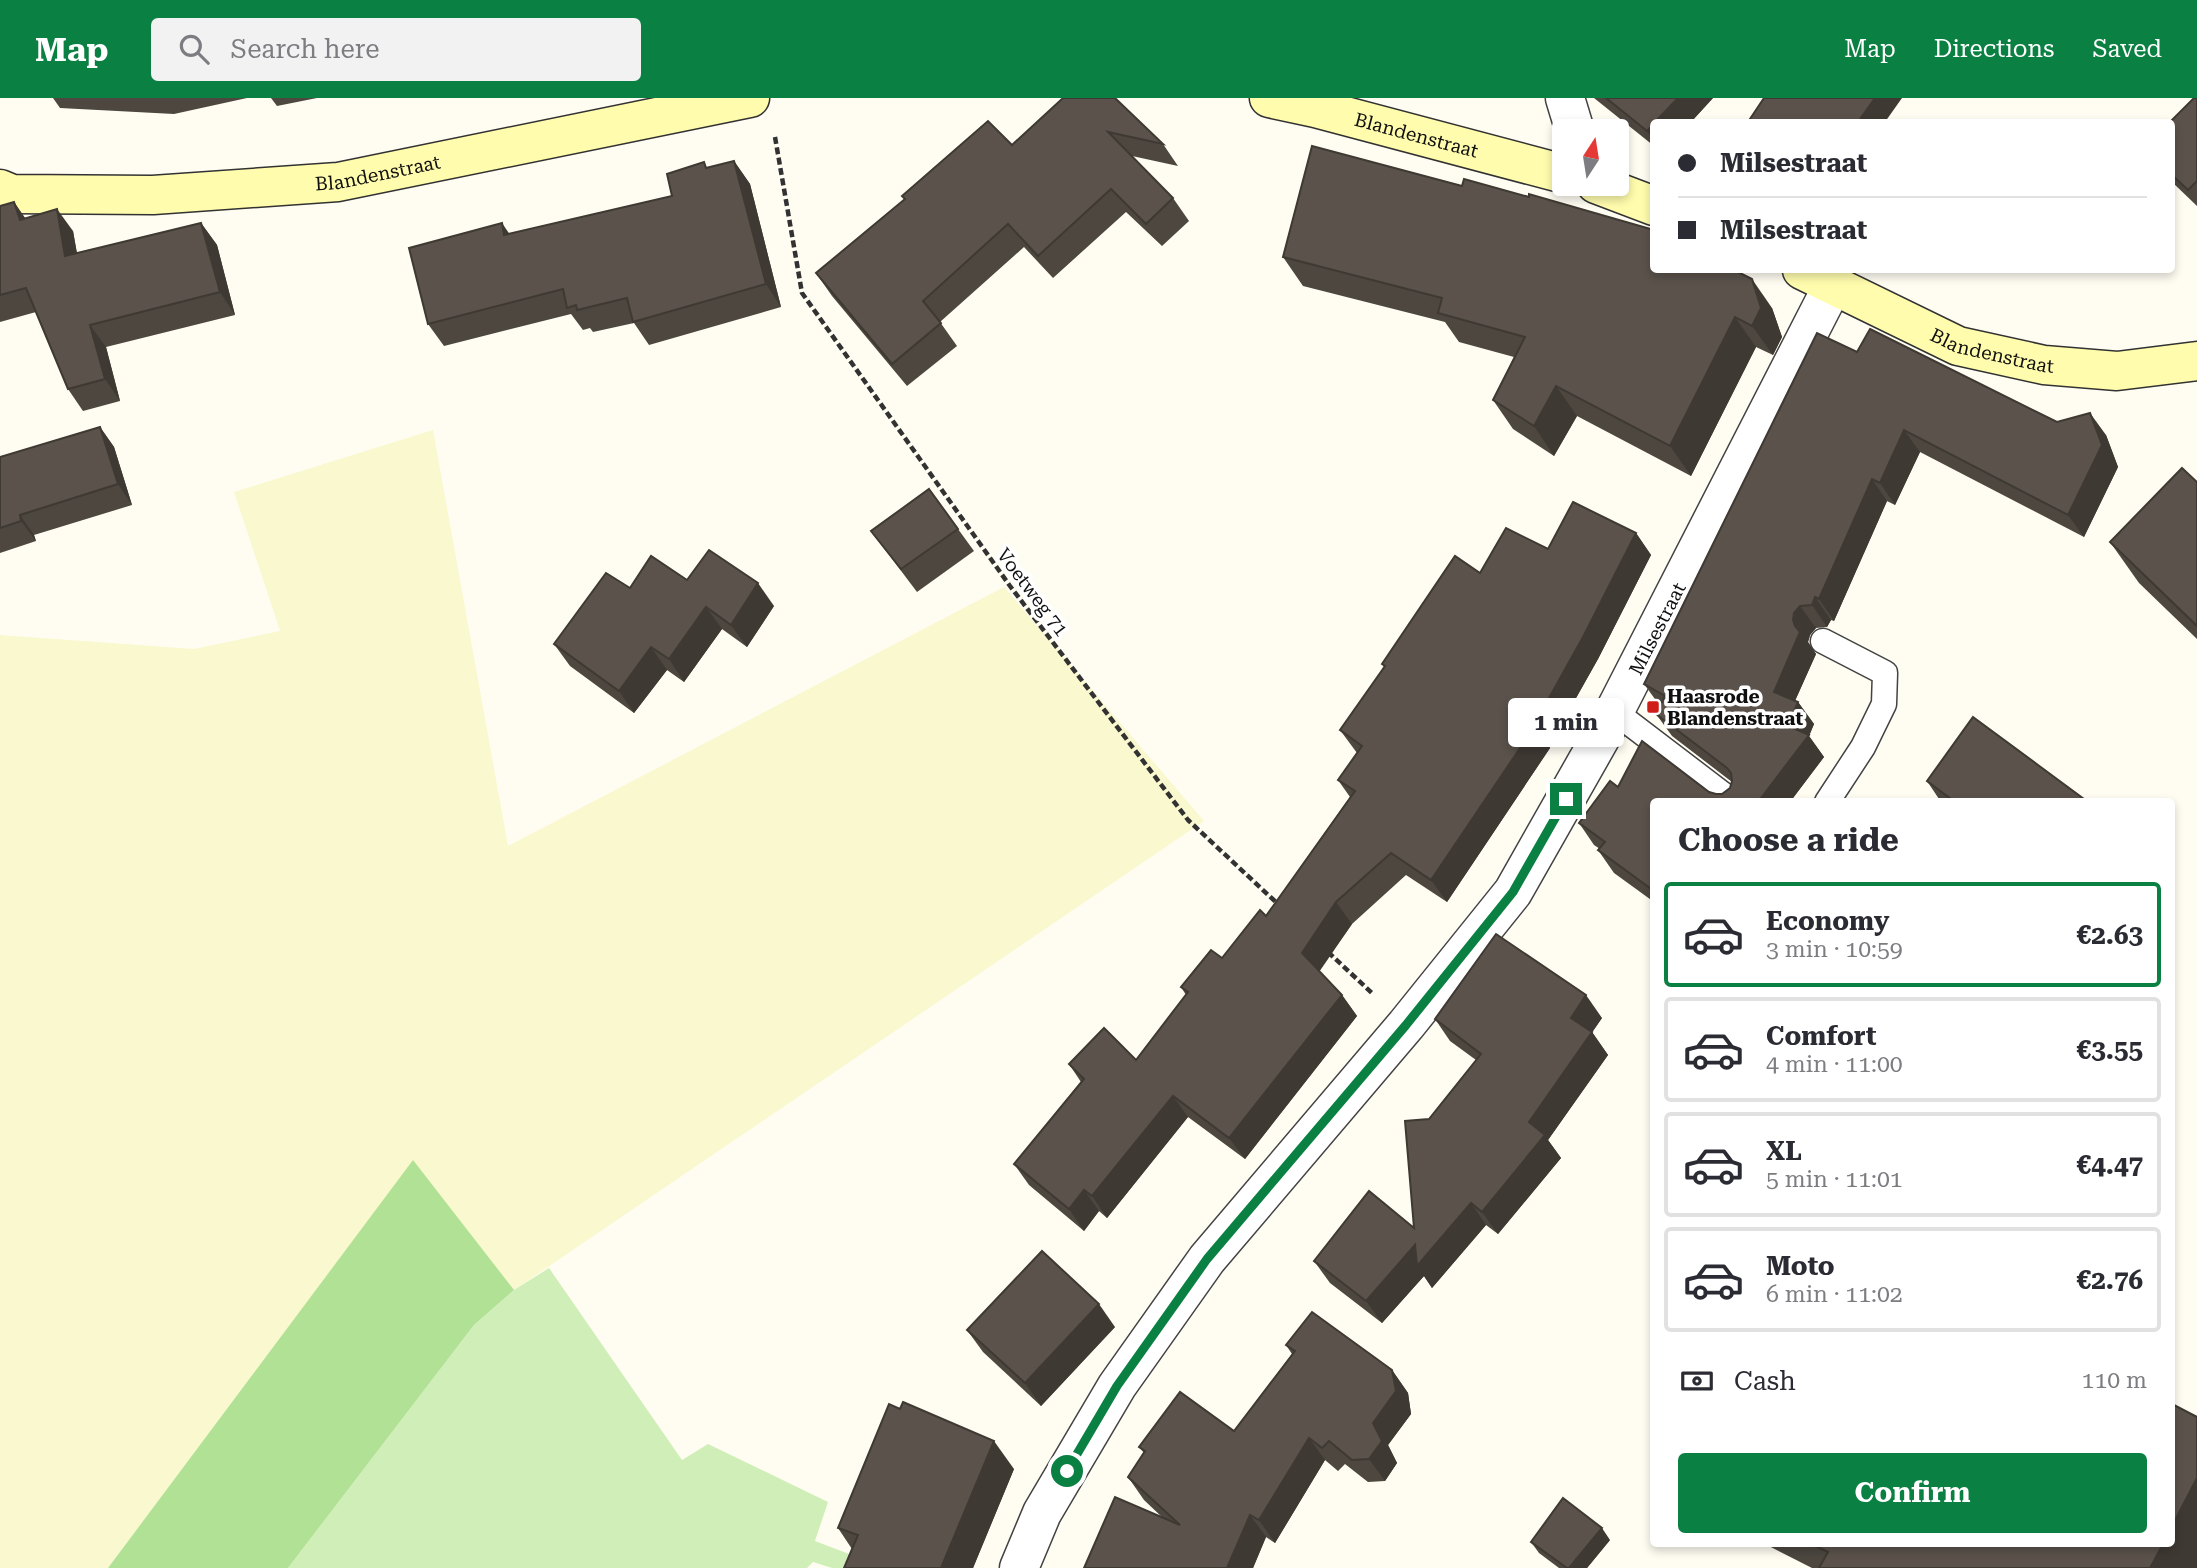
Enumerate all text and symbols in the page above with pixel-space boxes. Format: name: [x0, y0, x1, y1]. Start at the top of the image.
search box: [151, 18, 641, 81]
text: Map: [35, 30, 109, 69]
icon: search: [175, 30, 213, 68]
text: Search here: [231, 34, 380, 64]
text: Map: [1844, 35, 1896, 63]
text: Directions: [1934, 35, 2054, 63]
text: Saved: [2092, 35, 2162, 63]
street label: Blandenstraat: [1352, 108, 1481, 163]
north arrow: [1552, 119, 1629, 196]
map controls: [1552, 119, 1629, 196]
text: Milsestraat: [1720, 148, 1867, 178]
street label: Blandenstraat: [314, 150, 442, 196]
text: Milsestraat: [1720, 215, 1867, 245]
street label: Blandenstraat: [1927, 323, 2055, 378]
street label: Voetweg 71: [992, 544, 1073, 641]
street label: Milsestraat: [1624, 579, 1691, 679]
place label: Haasrode Blandenstraat: [1667, 685, 1803, 730]
callout: 1 min: [1508, 698, 1624, 746]
marker: Haasrode Blandenstraat: [1645, 699, 1661, 715]
text: 1 min: [1534, 709, 1598, 736]
route end: [1550, 783, 1582, 815]
text: Choose a ride: [1678, 821, 1899, 859]
icon: car: [1682, 903, 1745, 966]
text: Economy: [1766, 906, 1889, 936]
text: €2.63: [2077, 920, 2143, 950]
text: 3 min · 10:59: [1766, 936, 1903, 963]
icon: car: [1682, 1018, 1745, 1081]
text: Comfort: [1766, 1021, 1876, 1051]
text: €3.55: [2077, 1035, 2143, 1065]
text: 4 min · 11:00: [1766, 1051, 1903, 1078]
icon: car: [1682, 1133, 1745, 1196]
text: XL: [1766, 1136, 1802, 1166]
text: €4.47: [2077, 1150, 2143, 1180]
text: 5 min · 11:01: [1766, 1166, 1903, 1193]
icon: car: [1682, 1248, 1745, 1311]
text: Moto: [1766, 1251, 1835, 1281]
text: €2.76: [2077, 1265, 2143, 1295]
text: 6 min · 11:02: [1766, 1281, 1903, 1308]
icon: cash: [1678, 1362, 1716, 1400]
text: Cash: [1734, 1366, 1796, 1396]
text: 110 m: [2082, 1367, 2147, 1394]
button: Confirm: [1678, 1453, 2147, 1533]
route start: [1051, 1455, 1083, 1487]

